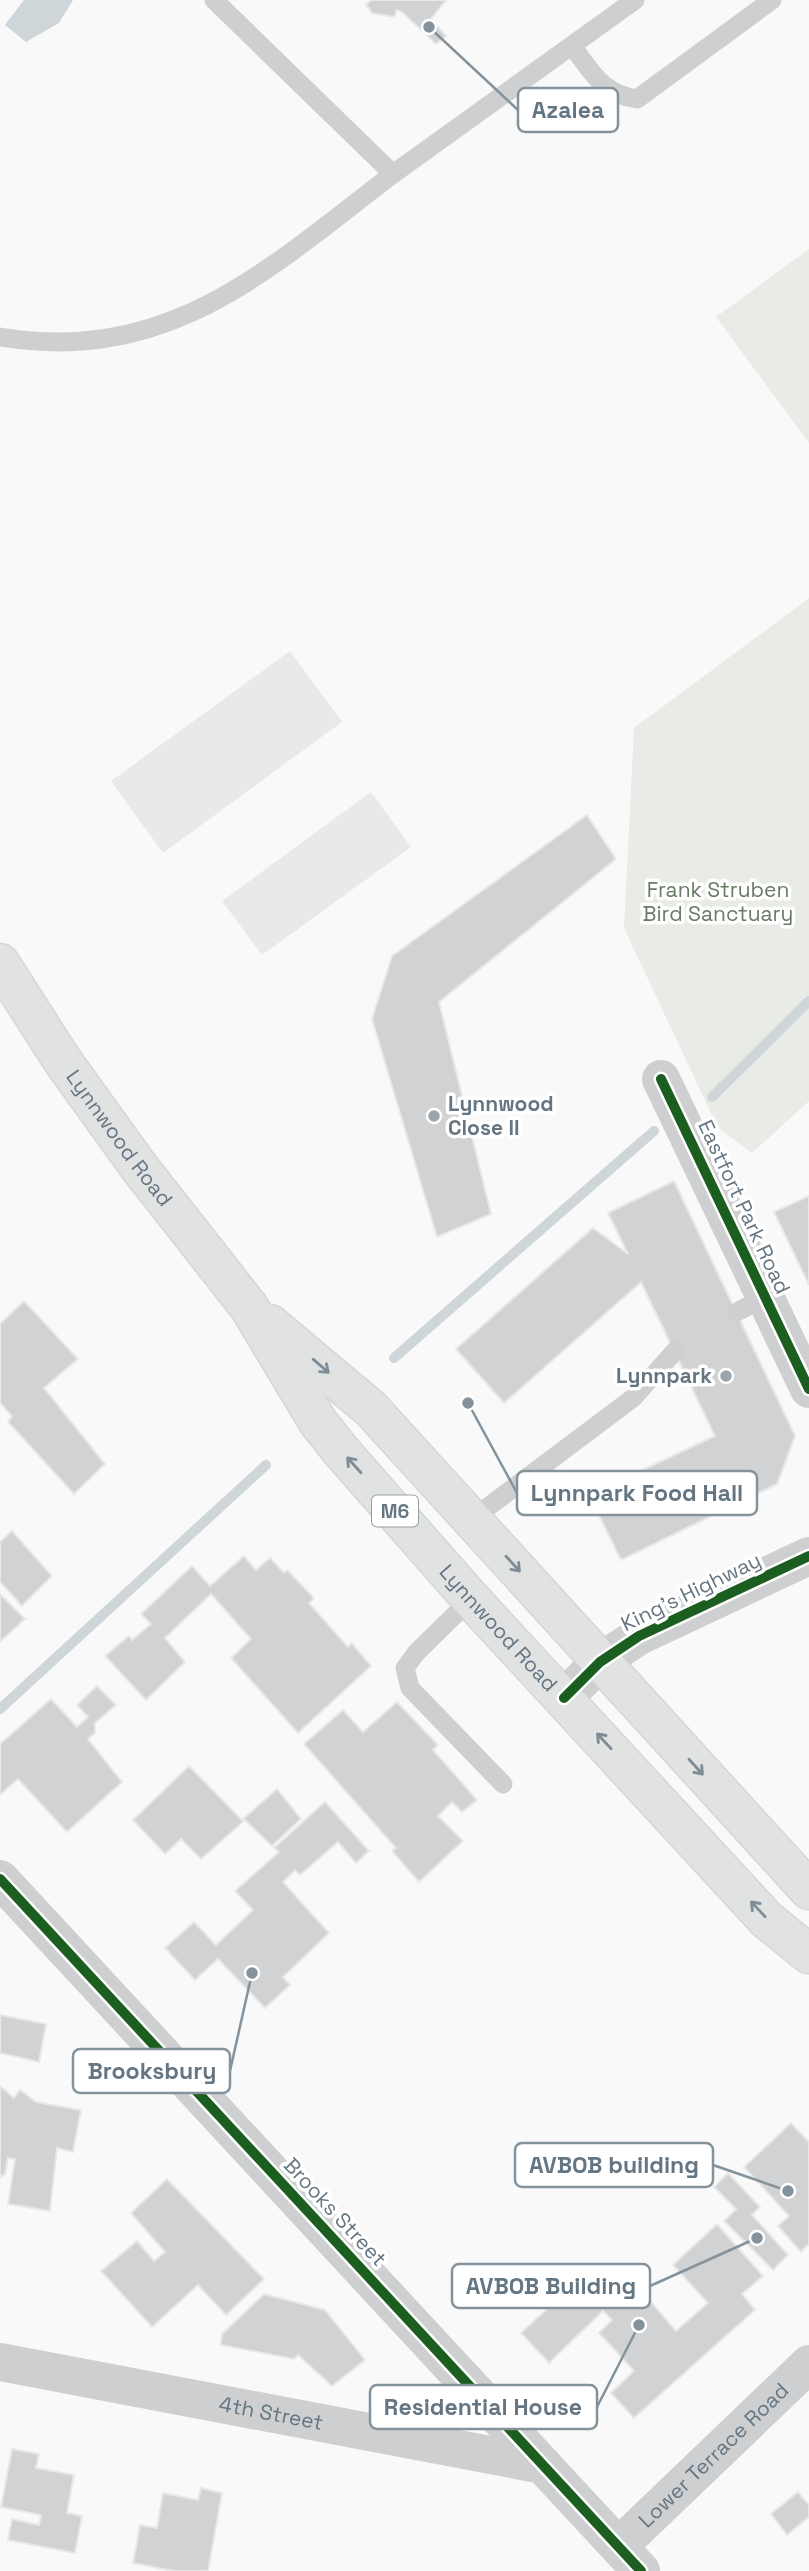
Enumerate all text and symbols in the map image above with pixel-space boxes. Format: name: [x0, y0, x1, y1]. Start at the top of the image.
callout: Azalea: [518, 88, 618, 132]
text: Azalea: [532, 95, 604, 125]
park label: Frank Struben Bird Sanctuary: [643, 876, 793, 927]
street label: Lynnwood Road: [60, 1064, 179, 1212]
place label: Lynnwood Close II: [448, 1090, 554, 1141]
marker: Lynnwood Close II: [426, 1108, 442, 1124]
street label: Eastfort Park Road: [692, 1115, 797, 1298]
one-way arrow: [312, 1357, 329, 1374]
place label: Lynnpark: [616, 1362, 712, 1389]
marker: Lynnpark: [718, 1368, 734, 1384]
one-way arrow: [346, 1457, 362, 1475]
callout: Lynnpark Food Hall: [517, 1471, 757, 1515]
text: Lynnpark Food Hall: [531, 1478, 743, 1508]
road number: M6: [372, 1496, 418, 1526]
street label: King's Highway: [616, 1546, 765, 1637]
one-way arrow: [504, 1555, 520, 1573]
street label: Lynnwood Road: [434, 1558, 564, 1697]
one-way arrow: [596, 1732, 612, 1750]
one-way arrow: [688, 1758, 704, 1776]
one-way arrow: [749, 1901, 766, 1918]
callout: Brooksbury: [73, 2049, 230, 2093]
text: Brooksbury: [88, 2056, 216, 2086]
callout: AVBOB building: [515, 2143, 713, 2187]
text: AVBOB building: [529, 2150, 699, 2180]
street label: Brooks Street: [278, 2152, 393, 2272]
callout: AVBOB Building: [452, 2264, 650, 2308]
text: AVBOB Building: [466, 2271, 636, 2301]
street label: Lower Terrace Road: [632, 2377, 794, 2533]
callout: Residential House: [370, 2385, 597, 2429]
street label: 4th Street: [217, 2390, 325, 2436]
text: Residential House: [384, 2392, 582, 2422]

